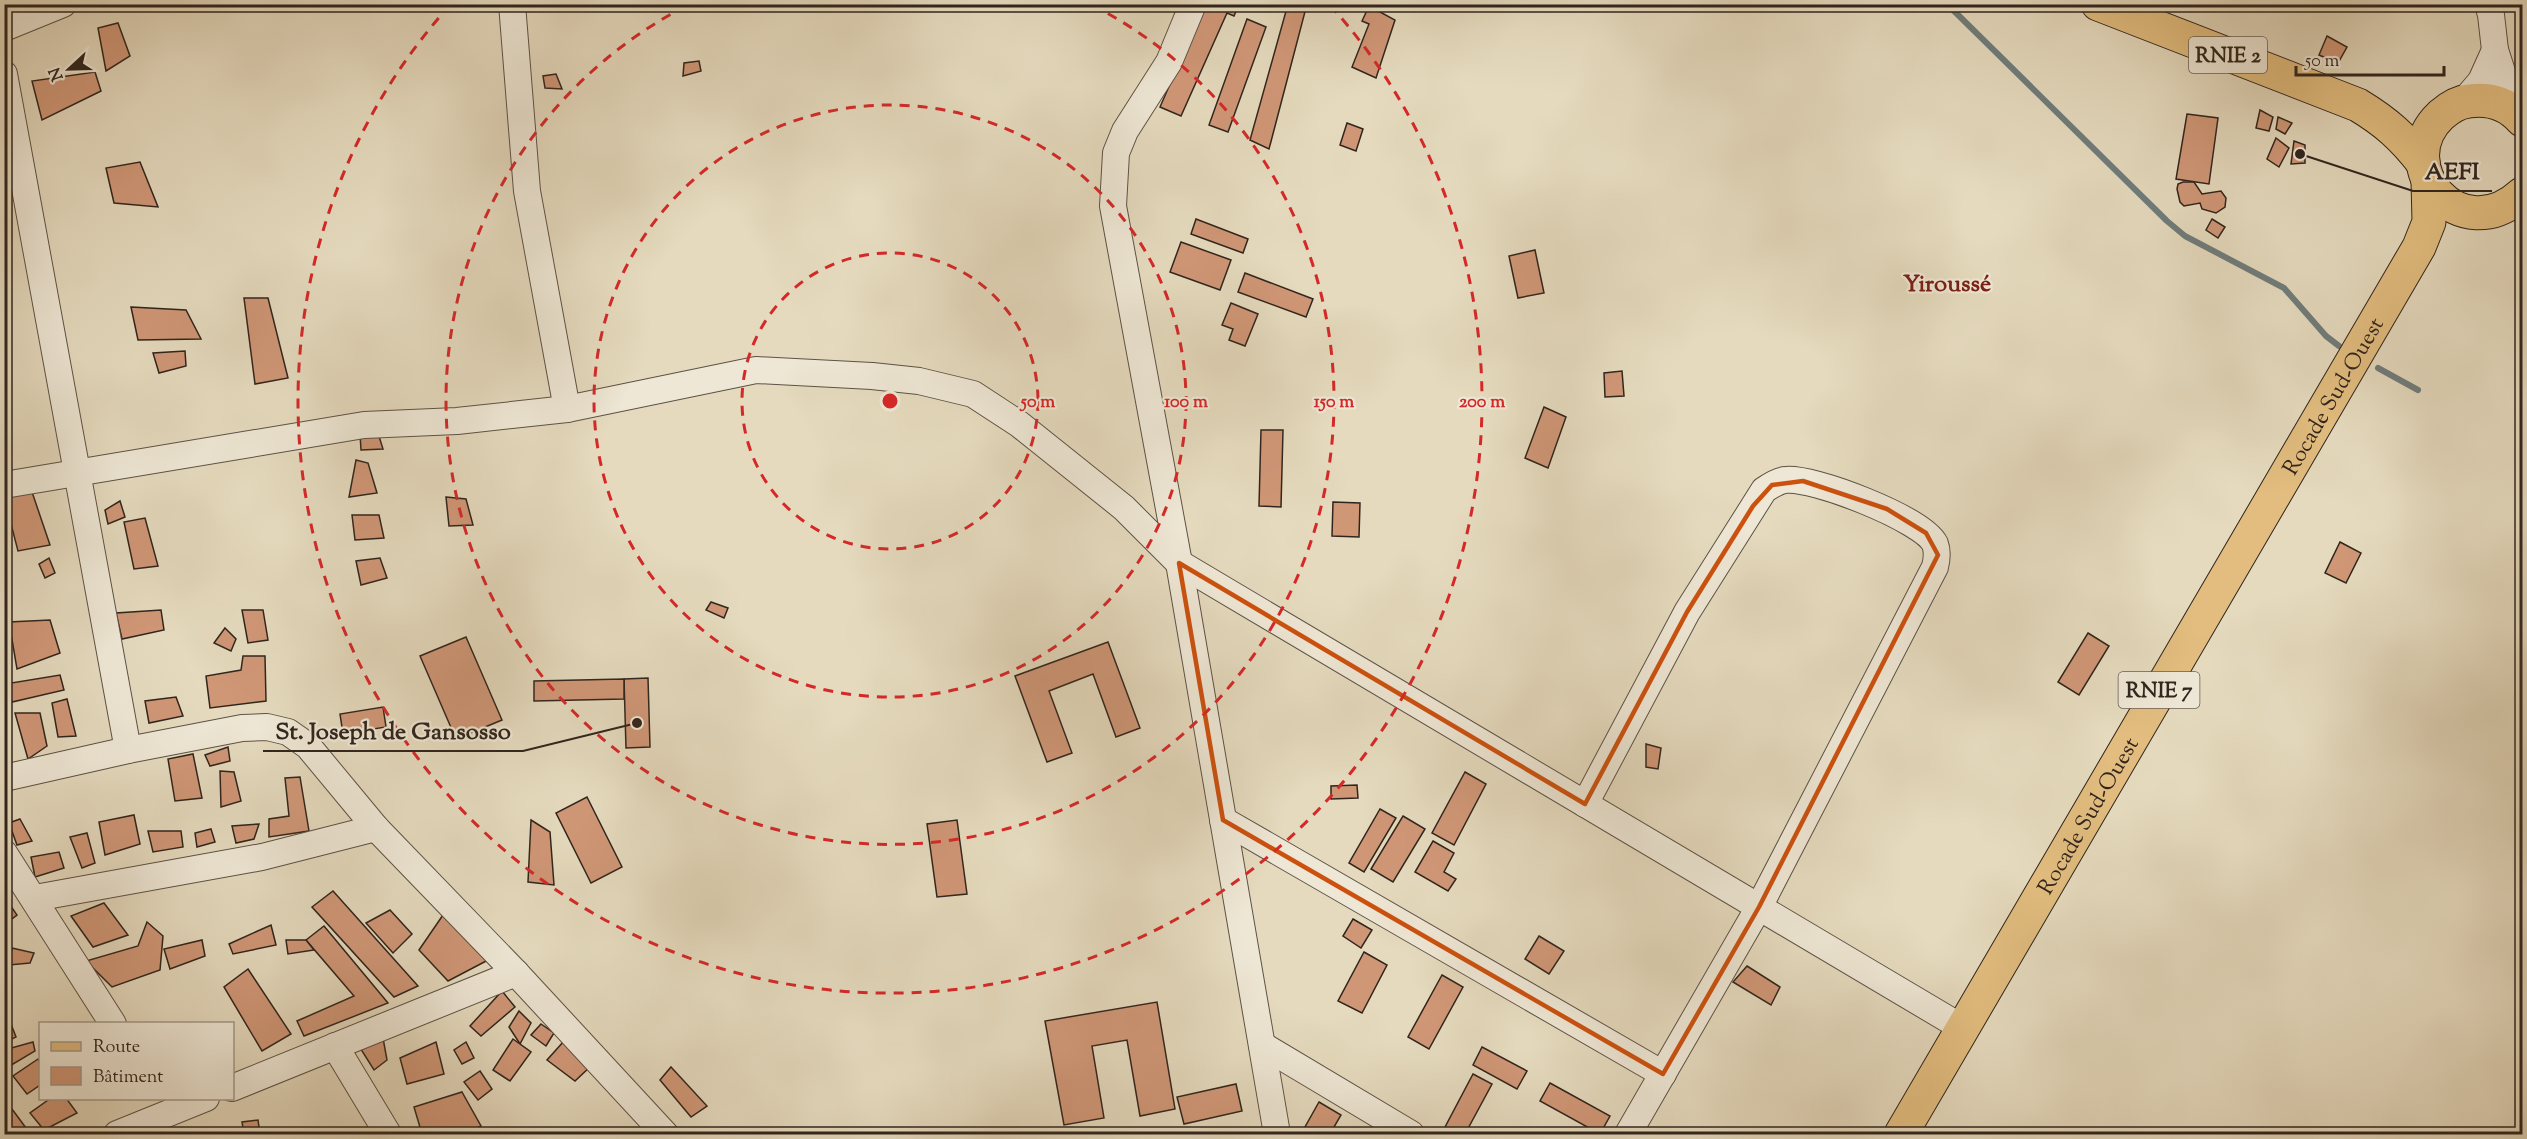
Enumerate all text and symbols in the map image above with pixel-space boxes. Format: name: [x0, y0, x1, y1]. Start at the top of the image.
road number: RNIE 2: [2189, 37, 2267, 73]
north arrow: [39, 39, 99, 99]
scale bar: [2296, 39, 2444, 77]
text: 50 m: [2304, 49, 2340, 75]
text: N: [44, 63, 70, 84]
callout: AEFI: [2413, 149, 2492, 191]
text: AEFI: [2424, 156, 2480, 190]
district label: Yiroussé: [1903, 268, 1991, 302]
street label: Rocade Sud-Ouest: [2276, 312, 2394, 482]
text: 50 m: [1019, 390, 1055, 416]
text: 100 m: [1164, 390, 1208, 416]
text: 150 m: [1314, 390, 1354, 416]
text: 200 m: [1459, 390, 1505, 416]
centre of rings: [880, 391, 900, 411]
road number: RNIE 7: [2118, 672, 2200, 708]
callout: St. Joseph de Gansosso: [263, 709, 523, 751]
text: St. Joseph de Gansosso: [275, 716, 511, 750]
street label: Rocade Sud-Ouest: [2031, 732, 2149, 902]
legend: [39, 1022, 234, 1100]
text: Route: [93, 1035, 140, 1061]
text: Bâtiment: [93, 1065, 163, 1091]

